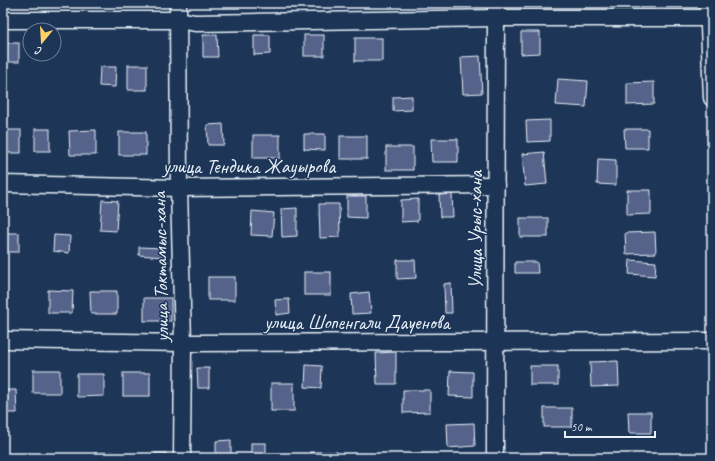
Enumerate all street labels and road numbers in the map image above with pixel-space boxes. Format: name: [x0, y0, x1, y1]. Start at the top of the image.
street label: улица Тендика Жауырова: [162, 154, 337, 179]
street label: Улица Урыс-хана: [463, 169, 488, 289]
street label: улица Токтамыс-хана: [147, 190, 174, 343]
street label: улица Шопенгали Дауенова: [263, 310, 452, 335]

